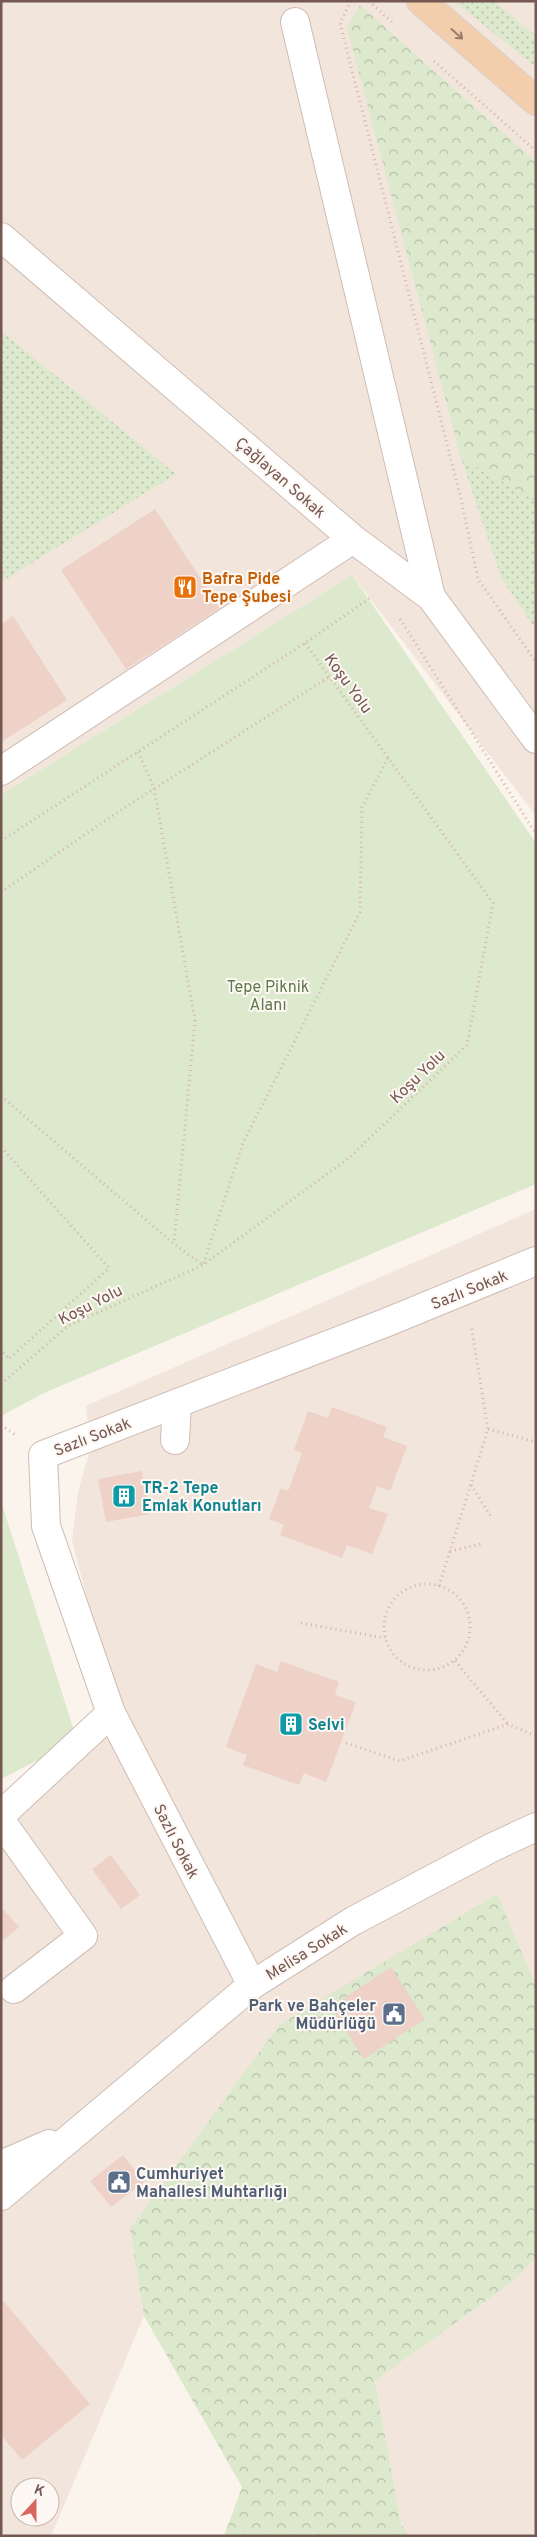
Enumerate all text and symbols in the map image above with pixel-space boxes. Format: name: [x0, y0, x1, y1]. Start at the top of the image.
one-way arrow: [451, 28, 464, 40]
street label: Çağlayan Sokak: [230, 434, 329, 523]
place label: Bafra Pide Tepe Şubesi: [202, 570, 291, 608]
restaurant icon: Bafra Pide Tepe Şubesi: [172, 574, 198, 600]
street label: Koşu Yolu: [319, 650, 376, 718]
park label: Tepe Piknik Alanı: [227, 978, 309, 1016]
street label: Koşu Yolu: [387, 1046, 450, 1109]
street label: Sazlı Sokak: [428, 1266, 511, 1315]
street label: Koşu Yolu: [56, 1281, 126, 1330]
street label: Sazlı Sokak: [51, 1414, 134, 1462]
place label: TR-2 Tepe Emlak Konutları: [142, 1479, 262, 1517]
building icon: TR-2 Tepe Emlak Konutları: [111, 1483, 137, 1509]
building icon: Selvi: [278, 1711, 304, 1737]
place label: Selvi: [308, 1716, 345, 1736]
street label: Sazlı Sokak: [148, 1801, 203, 1883]
street label: Melisa Sokak: [263, 1920, 352, 1986]
place label: Park ve Bahçeler Müdürlüğü: [249, 1997, 376, 2035]
public building icon: Park ve Bahçeler Müdürlüğü: [381, 2001, 407, 2027]
place label: Cumhuriyet Mahallesi Muhtarlığı: [136, 2165, 287, 2203]
public building icon: Cumhuriyet Mahallesi Muhtarlığı: [106, 2169, 132, 2195]
north arrow: [10, 2477, 60, 2527]
text: K: [31, 2482, 47, 2501]

